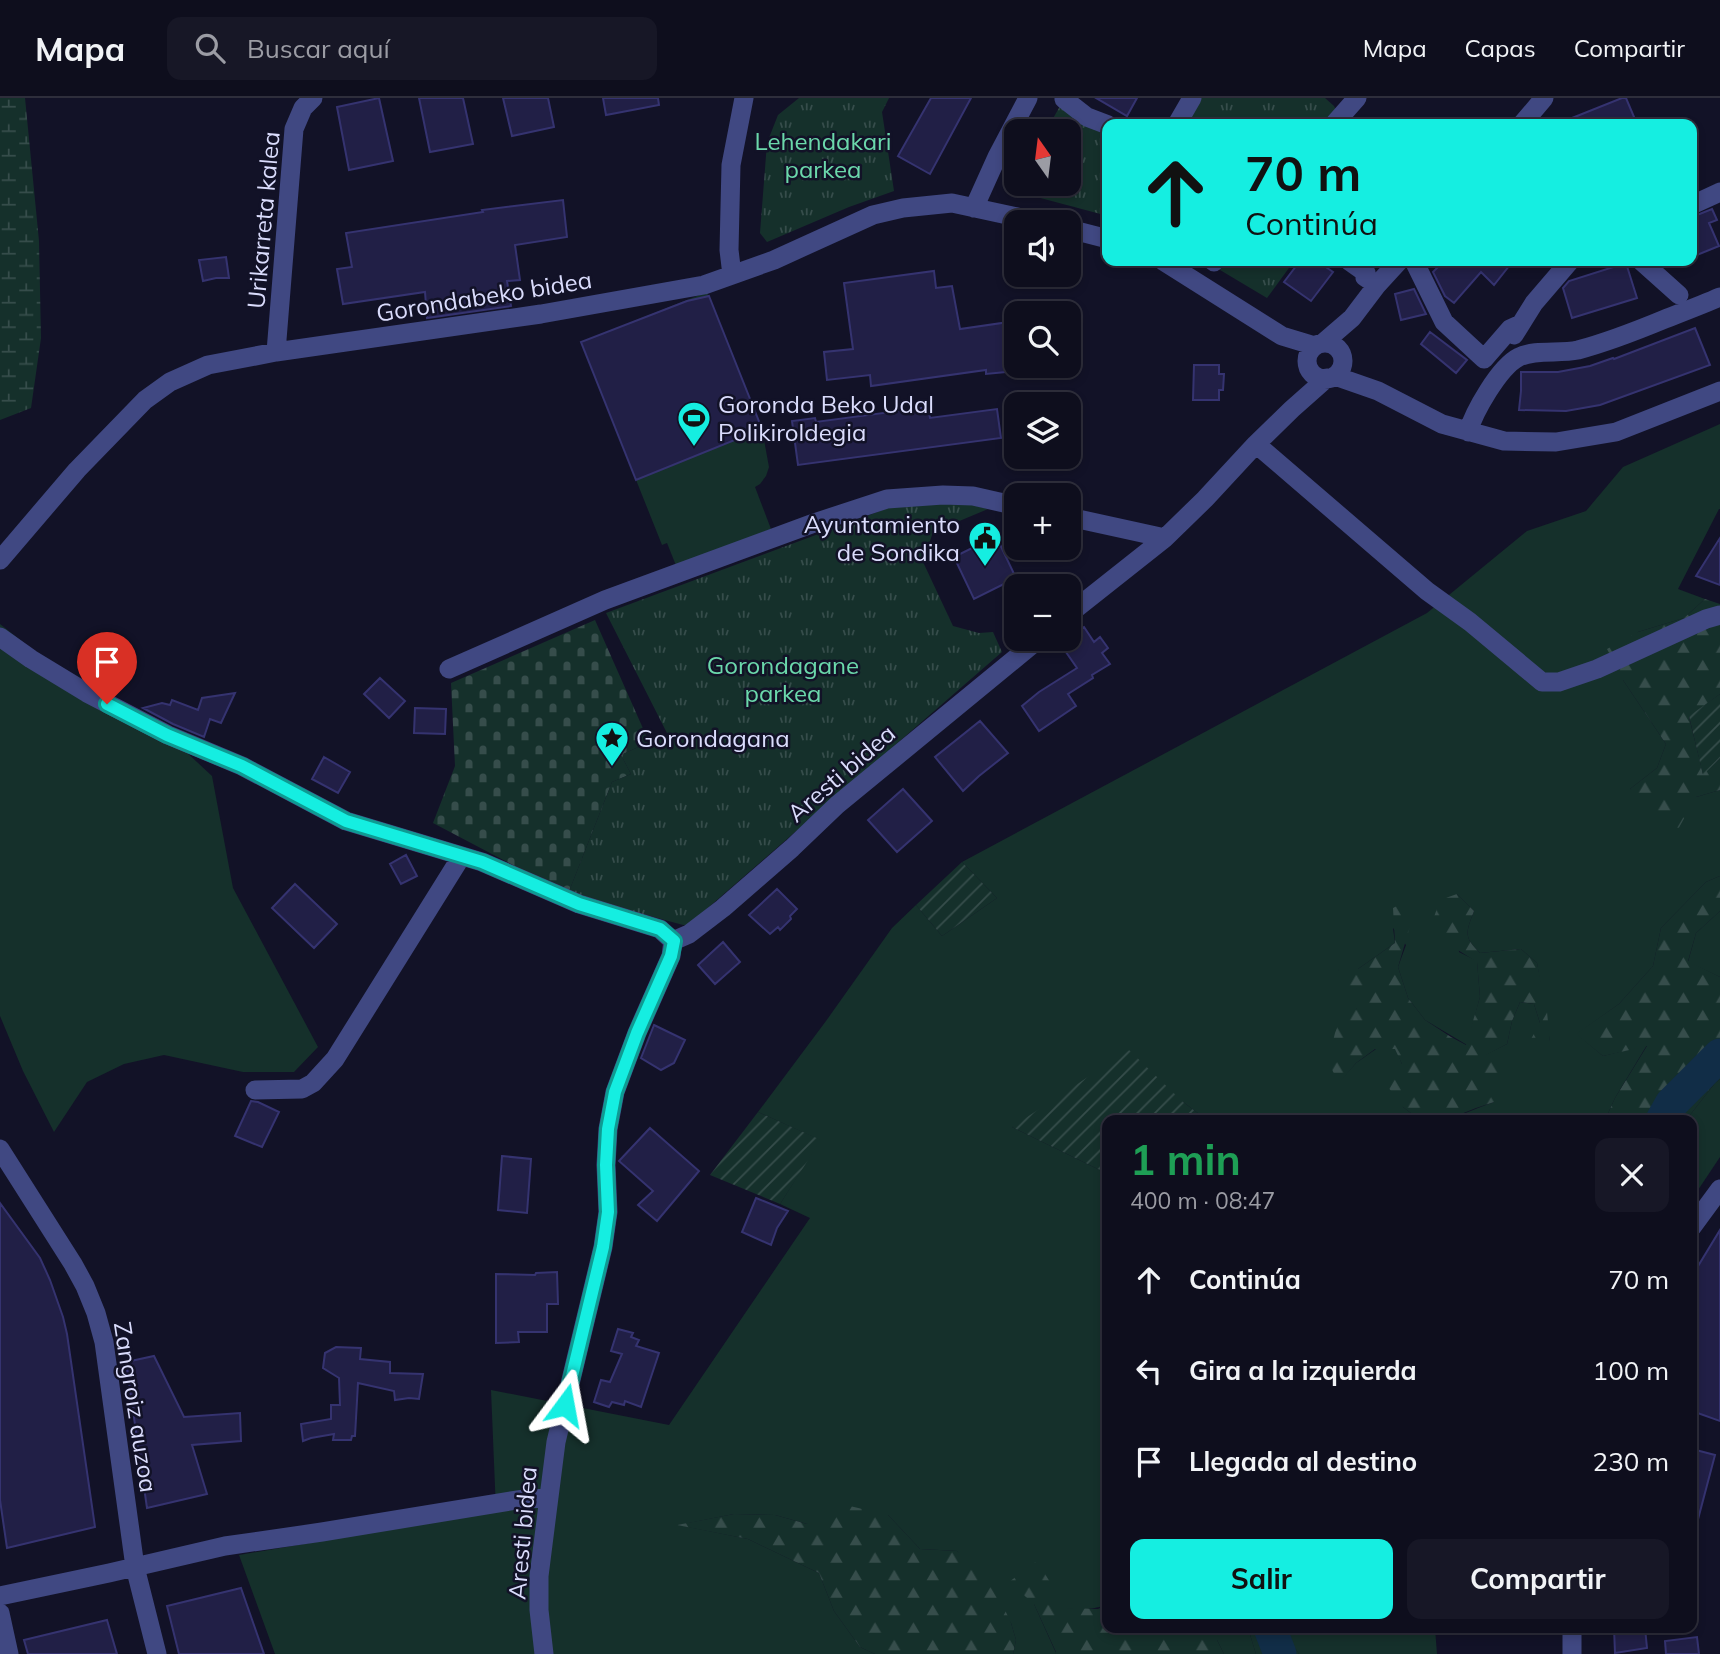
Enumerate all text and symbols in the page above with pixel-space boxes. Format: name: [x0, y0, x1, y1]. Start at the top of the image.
search box: [167, 17, 657, 80]
text: Mapa: [35, 28, 125, 69]
icon: search: [191, 29, 229, 67]
text: Buscar aquí: [247, 32, 390, 65]
text: Mapa: [1363, 33, 1427, 63]
text: Capas: [1465, 33, 1536, 63]
text: Compartir: [1574, 33, 1685, 63]
north arrow: [1004, 119, 1082, 196]
map controls: [1004, 119, 1081, 651]
park label: Lehendakari parkea: [754, 126, 892, 184]
street label: Urikarreta kalea: [240, 130, 286, 310]
text: 70 m: [1245, 142, 1361, 203]
icon: ahead: [1130, 147, 1221, 238]
text: Continúa: [1245, 203, 1378, 243]
button: sound: [1004, 210, 1081, 287]
street label: Gorondabeko bidea: [374, 264, 594, 328]
button: search: [1004, 301, 1081, 378]
place label: Goronda Beko Udal Polikiroldegia: [718, 389, 934, 447]
button: layers: [1004, 392, 1081, 469]
sports icon: Goronda Beko Udal Polikiroldegia: [675, 399, 713, 448]
button: +: [1004, 483, 1081, 560]
place label: Ayuntamiento de Sondika: [804, 509, 960, 567]
public building icon: Ayuntamiento de Sondika: [966, 519, 1004, 568]
button: −: [1004, 574, 1081, 651]
pin: [77, 632, 137, 704]
icon: arrive: [88, 643, 126, 681]
park label: Gorondagane parkea: [707, 650, 859, 708]
street label: Aresti bidea: [781, 718, 901, 828]
place icon: Gorondagana: [593, 719, 631, 768]
place label: Gorondagana: [636, 723, 790, 753]
text: 1 min: [1130, 1133, 1241, 1186]
button: close: [1595, 1138, 1669, 1212]
text: 400 m · 08:47: [1130, 1186, 1275, 1215]
icon: ahead: [1130, 1261, 1168, 1299]
text: Continúa: [1189, 1263, 1301, 1296]
text: 70 m: [1608, 1263, 1669, 1296]
street label: Zangroiz auzoa: [108, 1320, 164, 1494]
icon: left: [1130, 1352, 1168, 1390]
text: Gira a la izquierda: [1189, 1354, 1417, 1387]
text: 100 m: [1593, 1354, 1669, 1387]
position arrow: [528, 1368, 602, 1442]
icon: arrive: [1130, 1443, 1168, 1481]
text: Llegada al destino: [1189, 1445, 1417, 1478]
text: 230 m: [1593, 1445, 1669, 1478]
street label: Aresti bidea: [501, 1465, 543, 1601]
button: Salir: [1130, 1539, 1393, 1619]
button: Compartir: [1407, 1539, 1669, 1619]

